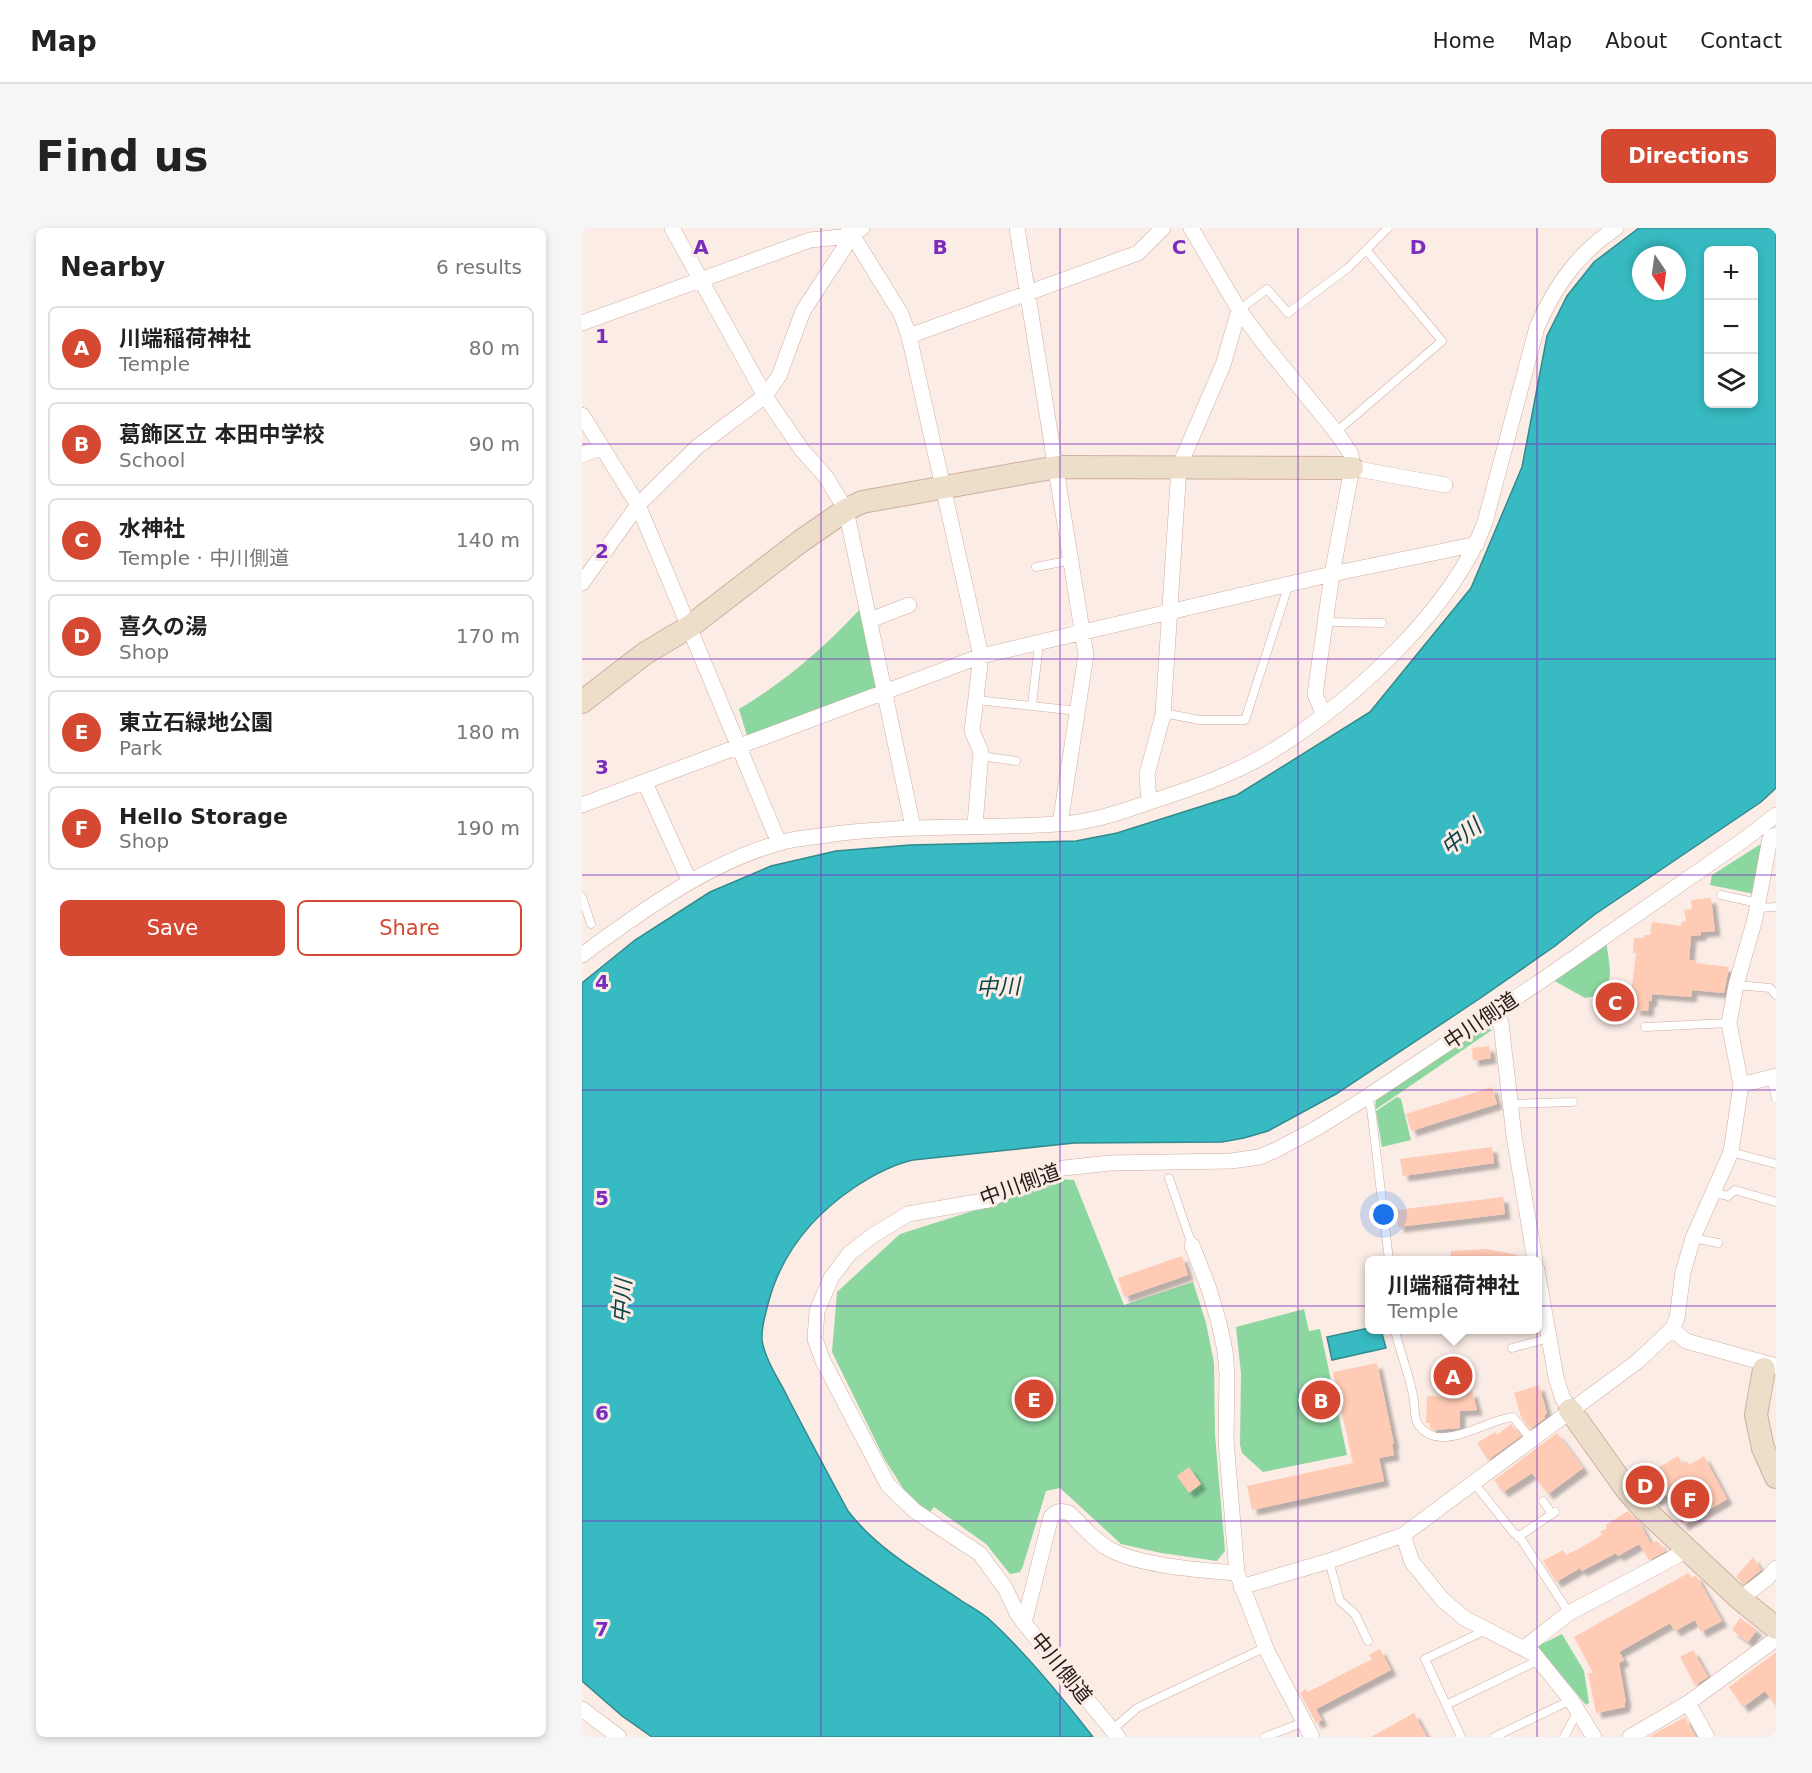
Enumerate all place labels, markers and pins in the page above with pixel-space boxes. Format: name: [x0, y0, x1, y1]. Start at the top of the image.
pin: C: [1596, 980, 1634, 1024]
pin: A: [1434, 1354, 1472, 1398]
pin: E: [1014, 1376, 1054, 1422]
pin: B: [1302, 1378, 1340, 1422]
pin: D: [1626, 1462, 1664, 1508]
pin: F: [1670, 1476, 1710, 1522]

